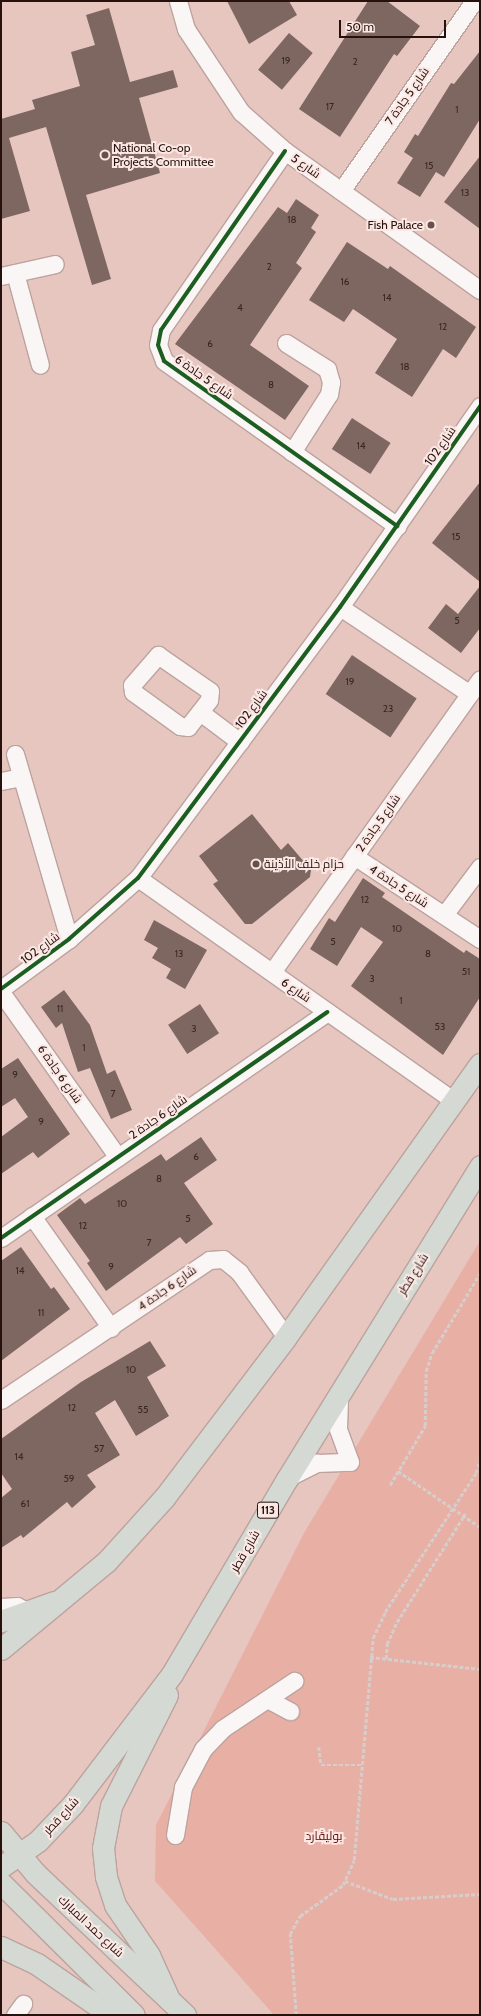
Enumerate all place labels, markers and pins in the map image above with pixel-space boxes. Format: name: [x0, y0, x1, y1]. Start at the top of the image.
place label: National Co-op Projects Committee: [113, 141, 214, 169]
marker: National Co-op Projects Committee: [100, 150, 110, 160]
place label: Fish Palace: [368, 218, 423, 232]
marker: Fish Palace: [426, 220, 436, 230]
place label: حزام خلف الأذينة: [264, 857, 344, 871]
marker: حزام خلف الأذينة: [251, 859, 261, 869]

